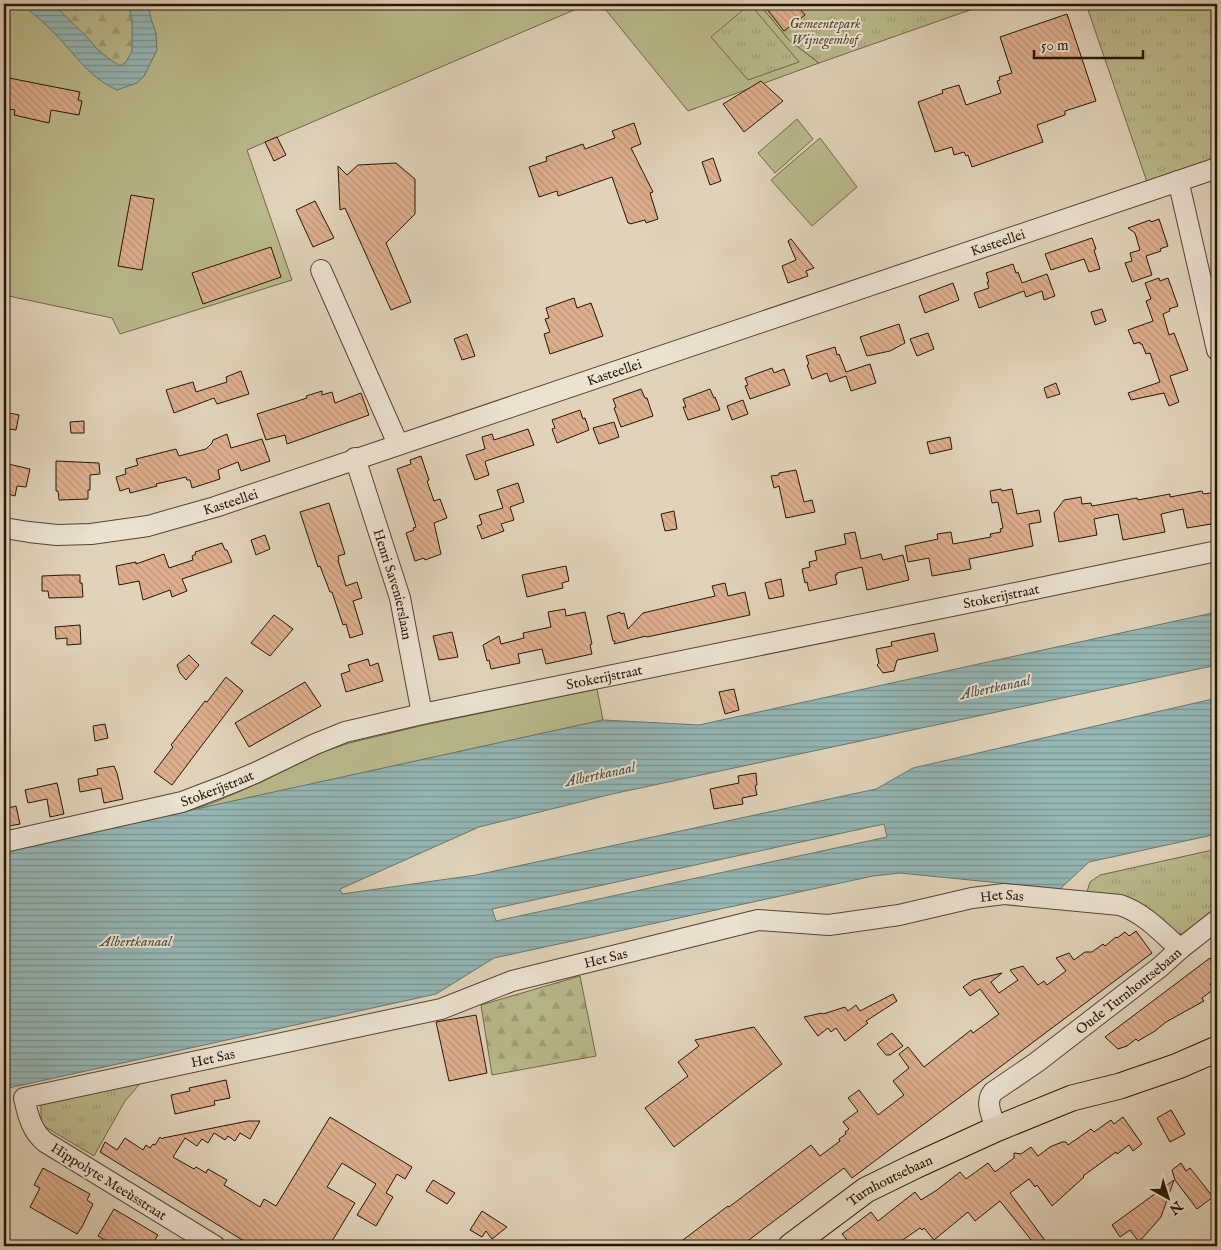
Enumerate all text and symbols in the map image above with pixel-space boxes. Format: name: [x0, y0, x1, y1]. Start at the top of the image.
park label: Gemeentepark Wijnegemhof: [789, 15, 862, 50]
scale bar: [1034, 28, 1142, 60]
text: 50 m: [1041, 36, 1069, 55]
street label: Kasteellei: [968, 225, 1028, 261]
street label: Kasteellei: [585, 355, 644, 391]
street label: Kasteellei: [201, 485, 261, 520]
street label: Henri Savenierslaan: [368, 527, 416, 642]
street label: Stokerijstraat: [962, 580, 1041, 613]
street label: Stokerijstraat: [565, 661, 644, 694]
water label: Albertkanaal: [956, 670, 1033, 705]
water label: Albertkanaal: [561, 757, 638, 792]
street label: Stokerijstraat: [178, 766, 257, 812]
street label: Het Sas: [979, 886, 1025, 907]
water label: Albertkanaal: [98, 932, 173, 951]
street label: Oude Turnhoutsebaan: [1072, 944, 1186, 1039]
street label: Het Sas: [582, 945, 629, 973]
street label: Het Sas: [189, 1045, 237, 1072]
street label: Hippolyte Meeùsstraat: [47, 1139, 170, 1225]
street label: Turnhoutsebaan: [844, 1151, 936, 1211]
north arrow: [1144, 1172, 1194, 1222]
text: N: [1165, 1196, 1187, 1218]

